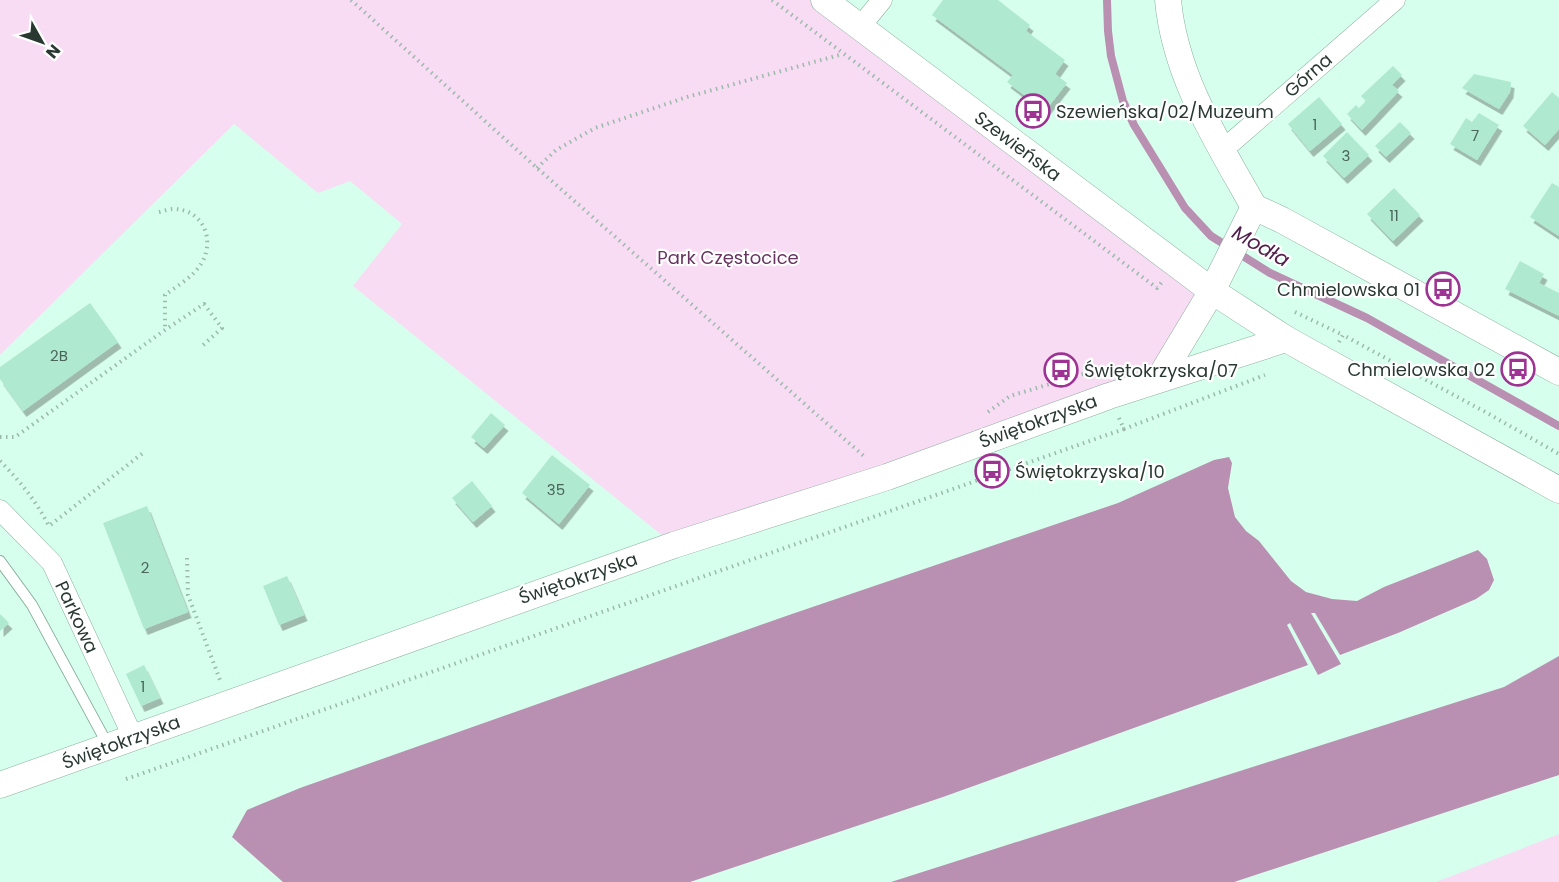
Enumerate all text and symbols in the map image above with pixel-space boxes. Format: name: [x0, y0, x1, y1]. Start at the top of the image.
north arrow: [12, 12, 72, 72]
text: N: [40, 39, 66, 63]
street label: Górna: [1279, 47, 1337, 103]
bus stop icon: Szewieńska/02/Muzeum: [1015, 93, 1051, 129]
place label: Szewieńska/02/Muzeum: [1056, 99, 1274, 124]
street label: Szewieńska: [969, 105, 1067, 187]
house number: 1: [1313, 114, 1317, 135]
house number: 7: [1471, 125, 1479, 146]
house number: 3: [1342, 145, 1350, 166]
house number: 11: [1389, 205, 1399, 226]
water label: Modła: [1227, 218, 1295, 274]
park label: Park Częstocice: [657, 245, 799, 270]
bus stop icon: Chmielowska 01: [1425, 271, 1461, 307]
place label: Chmielowska 01: [1277, 277, 1420, 302]
house number: 2B: [50, 345, 68, 366]
bus stop icon: Chmielowska 02: [1500, 351, 1536, 387]
bus stop icon: Świętokrzyska/07: [1043, 352, 1079, 388]
place label: Chmielowska 02: [1347, 357, 1495, 382]
place label: Świętokrzyska/07: [1084, 358, 1238, 383]
street label: Świętokrzyska: [975, 388, 1101, 454]
bus stop icon: Świętokrzyska/10: [974, 453, 1010, 489]
place label: Świętokrzyska/10: [1015, 459, 1165, 484]
house number: 35: [547, 479, 565, 500]
street label: Świętokrzyska: [515, 546, 641, 610]
house number: 2: [141, 557, 149, 578]
street label: Parkowa: [49, 577, 105, 657]
house number: 1: [141, 676, 145, 697]
street label: Świętokrzyska: [58, 709, 184, 775]

